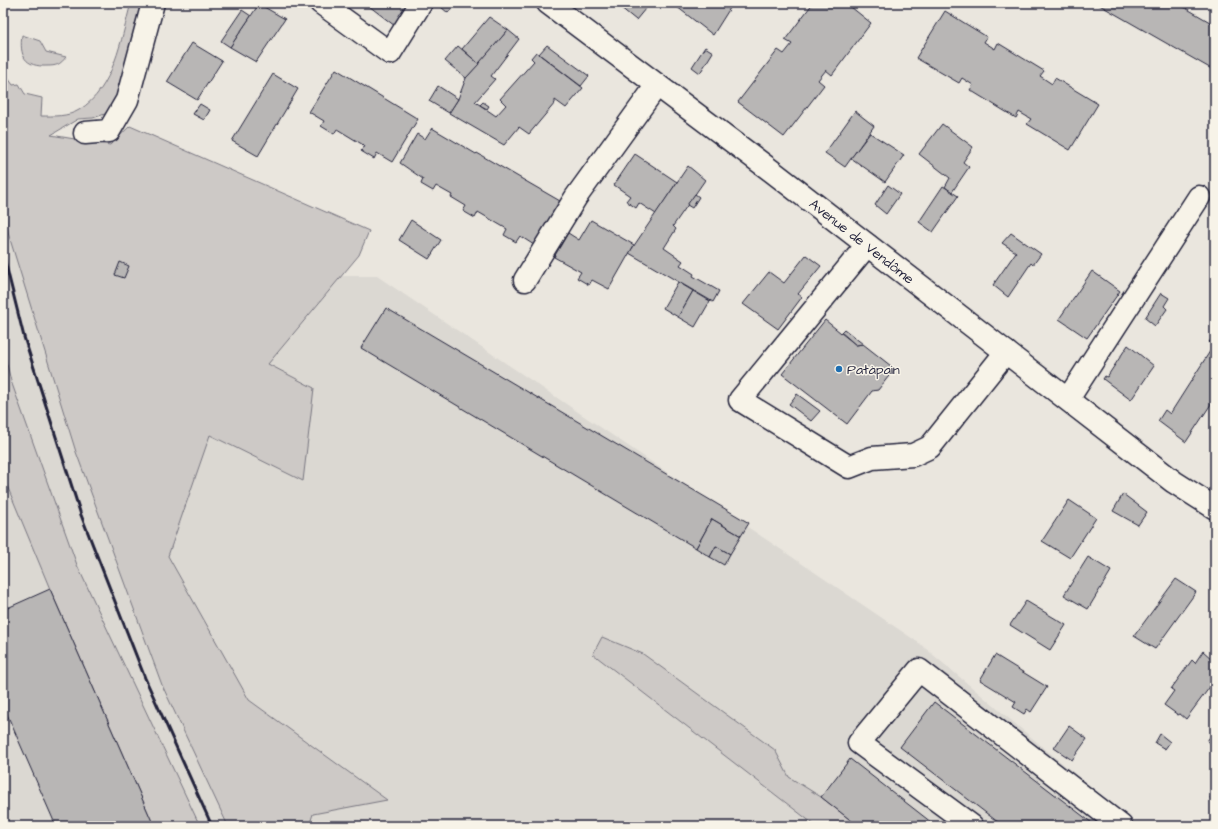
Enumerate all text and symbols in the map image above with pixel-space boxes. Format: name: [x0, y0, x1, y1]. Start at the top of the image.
street label: Avenue de Vendôme: [805, 194, 918, 289]
place label: Patàpain: [847, 360, 900, 380]
marker: Patàpain: [834, 364, 844, 374]

